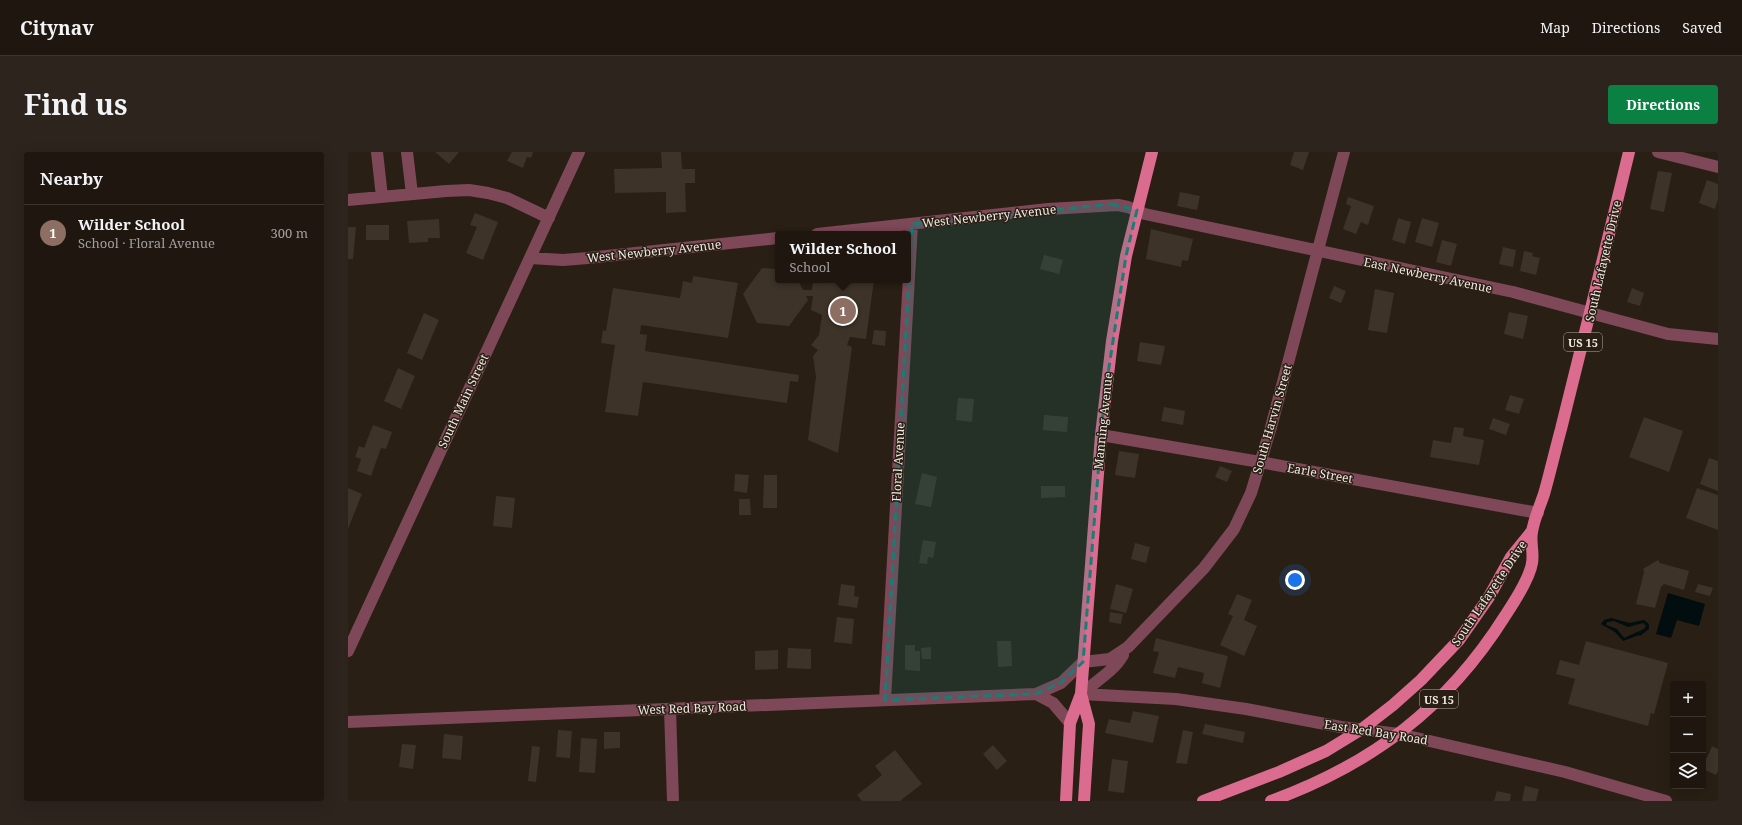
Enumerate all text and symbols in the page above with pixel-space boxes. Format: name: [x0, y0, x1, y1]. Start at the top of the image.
text: Citynav: [20, 15, 94, 41]
text: Map: [1540, 18, 1570, 37]
text: Directions: [1592, 18, 1660, 37]
text: Saved: [1682, 18, 1722, 37]
text: Find us: [24, 85, 128, 123]
button: Directions: [1608, 85, 1718, 124]
text: Nearby: [40, 167, 103, 190]
street label: South Lafayette Drive: [1581, 199, 1625, 323]
street label: West Newberry Avenue: [921, 200, 1057, 232]
text: Wilder School: [78, 214, 185, 234]
text: 1: [49, 224, 57, 242]
text: 300 m: [271, 224, 308, 242]
popup: [775, 231, 911, 283]
text: School · Floral Avenue: [78, 234, 215, 252]
street label: West Newberry Avenue: [586, 235, 722, 267]
text: Wilder School: [790, 238, 896, 258]
street label: East Newberry Avenue: [1362, 253, 1494, 297]
text: School: [790, 258, 830, 276]
pin: 1: [830, 296, 856, 326]
road number: US 15: [1564, 333, 1602, 351]
street label: South Main Street: [434, 351, 492, 451]
street label: South Harvin Street: [1248, 362, 1296, 476]
street label: Manning Avenue: [1089, 372, 1117, 470]
street label: Floral Avenue: [887, 422, 909, 502]
street label: Earle Street: [1286, 459, 1354, 487]
street label: South Lafayette Drive: [1447, 537, 1531, 649]
your location: [1285, 570, 1305, 590]
map controls: [1670, 681, 1706, 789]
button: +: [1670, 681, 1706, 717]
road number: US 15: [1420, 690, 1458, 708]
street label: West Red Bay Road: [637, 698, 747, 718]
street label: East Red Bay Road: [1323, 715, 1430, 749]
button: −: [1670, 717, 1706, 753]
button: layers: [1670, 753, 1706, 789]

